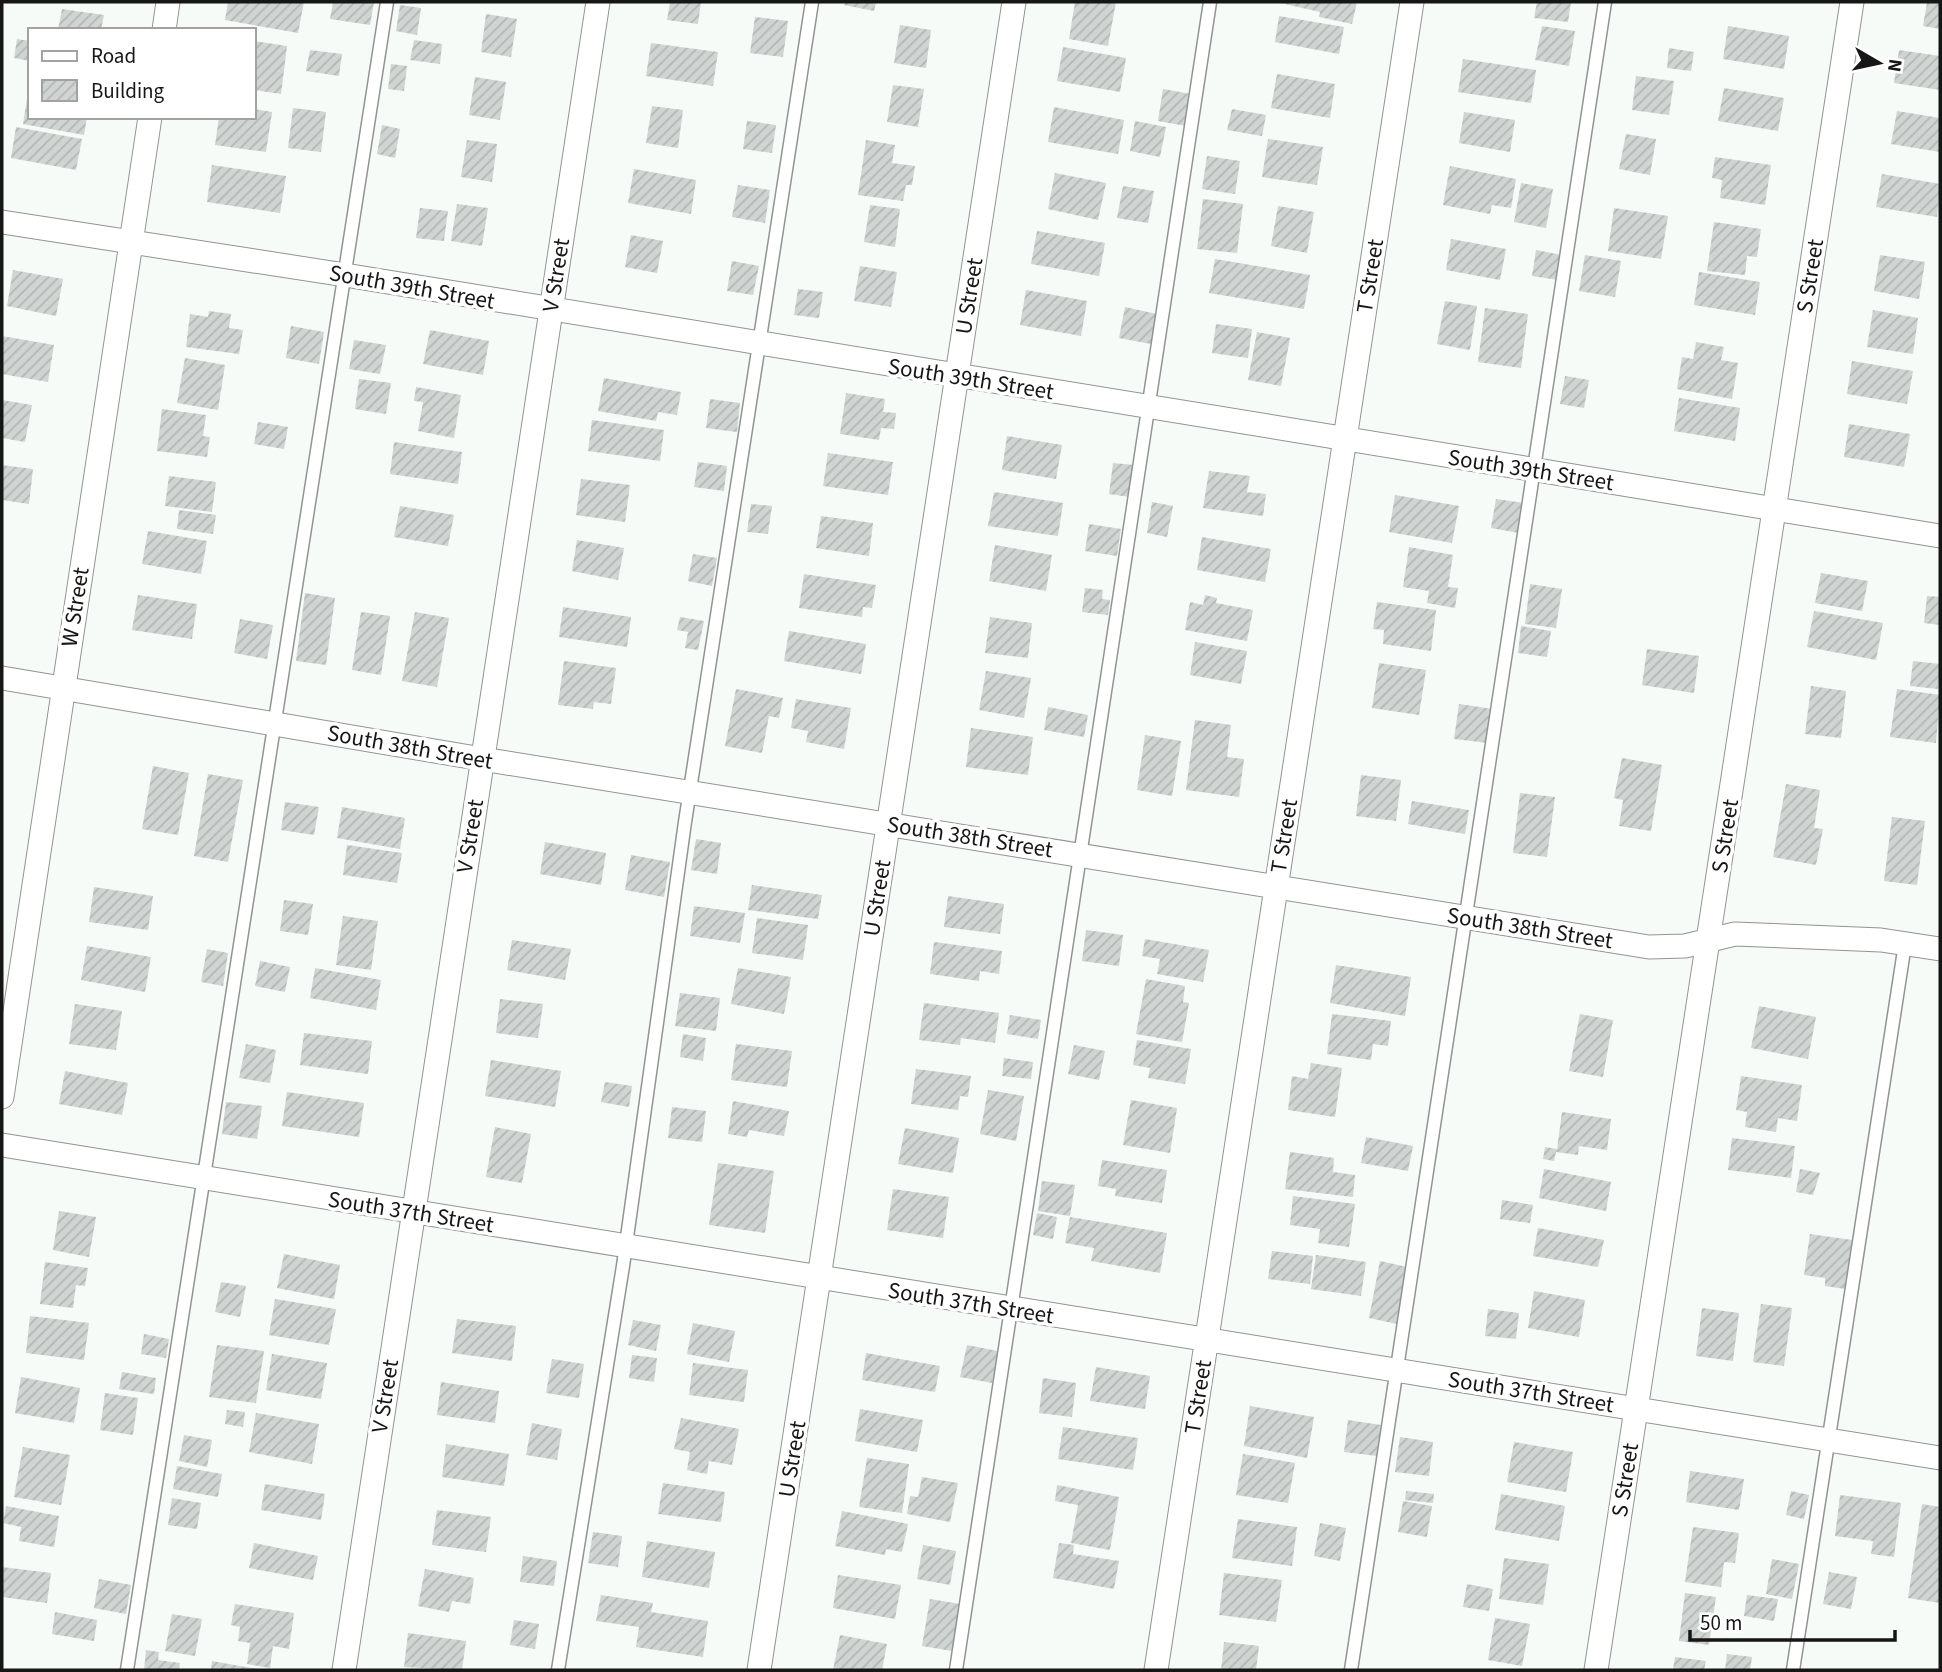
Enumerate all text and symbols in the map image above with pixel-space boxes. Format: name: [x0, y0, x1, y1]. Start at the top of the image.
legend: [28, 28, 256, 119]
north arrow: [1844, 28, 1914, 98]
text: Road: [91, 41, 136, 71]
text: N: [1880, 57, 1909, 74]
text: Building: [91, 76, 165, 106]
street label: V Street: [534, 236, 578, 314]
street label: T Street: [1348, 236, 1392, 315]
street label: S Street: [1788, 236, 1832, 315]
street label: U Street: [947, 255, 991, 337]
street label: South 39th Street: [327, 256, 498, 318]
street label: South 39th Street: [886, 350, 1057, 408]
street label: South 39th Street: [1446, 441, 1617, 499]
street label: W Street: [52, 565, 98, 649]
street label: South 38th Street: [325, 716, 496, 778]
street label: T Street: [1262, 796, 1306, 875]
street label: S Street: [1703, 796, 1747, 875]
street label: V Street: [448, 797, 492, 875]
street label: South 38th Street: [885, 808, 1056, 866]
street label: U Street: [855, 857, 899, 939]
street label: South 38th Street: [1445, 899, 1616, 957]
street label: South 37th Street: [326, 1183, 497, 1241]
street label: South 37th Street: [886, 1274, 1057, 1332]
street label: V Street: [363, 1357, 407, 1435]
street label: T Street: [1176, 1357, 1220, 1436]
street label: South 37th Street: [1446, 1363, 1617, 1421]
street label: U Street: [770, 1418, 814, 1500]
street label: S Street: [1603, 1440, 1647, 1519]
scale bar: [1690, 1598, 1895, 1642]
text: 50 m: [1700, 1608, 1742, 1638]

